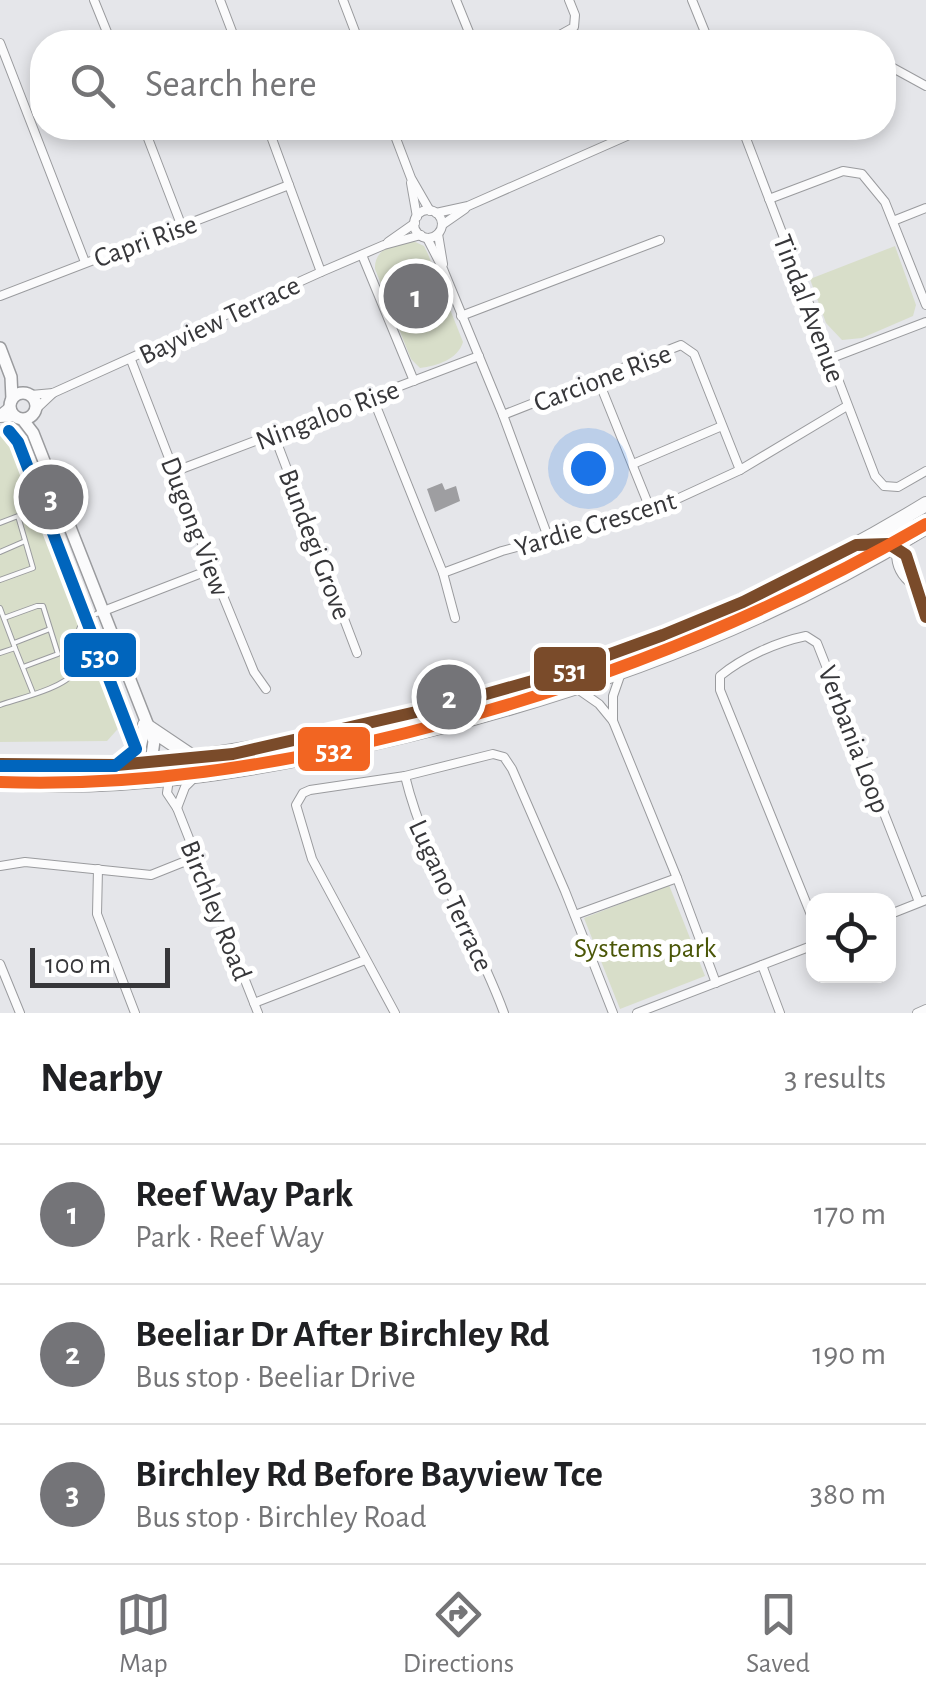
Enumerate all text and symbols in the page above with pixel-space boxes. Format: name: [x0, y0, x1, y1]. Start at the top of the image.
search box: [30, 30, 896, 140]
icon: search: [65, 58, 120, 113]
text: Search here: [145, 66, 317, 104]
street label: Capri Rise: [90, 210, 201, 273]
street label: Tindal Avenue: [767, 231, 849, 386]
pin: 1: [384, 258, 448, 334]
street label: Bayview Terrace: [135, 271, 305, 370]
street label: Carcione Rise: [530, 340, 675, 418]
street label: Ningaloo Rise: [252, 376, 403, 456]
your location: [563, 443, 614, 494]
street label: Dugong View: [155, 453, 234, 600]
pin: 3: [18, 460, 84, 534]
street label: Bundegi Grove: [273, 466, 356, 624]
street label: Yardie Crescent: [512, 487, 680, 563]
line badge: 530: [62, 631, 138, 679]
text: 530: [81, 643, 119, 671]
line badge: 531: [532, 645, 608, 693]
text: 531: [553, 657, 587, 685]
pin: 2: [416, 660, 482, 734]
street label: Verbania Loop: [812, 662, 894, 817]
line badge: 532: [296, 725, 372, 773]
text: 532: [315, 737, 353, 765]
street label: Lugano Terrace: [403, 816, 497, 976]
street label: Birchley Road: [174, 837, 256, 985]
map controls: [806, 893, 896, 983]
button: locate: [806, 893, 896, 983]
park label: Systems park: [574, 935, 716, 963]
scale bar: [30, 943, 170, 988]
text: 100 m: [45, 951, 111, 979]
text: Nearby: [40, 1057, 163, 1099]
text: 3 results: [784, 1062, 886, 1094]
text: Reef Way Park: [135, 1176, 353, 1214]
text: 1: [67, 1198, 78, 1230]
text: 170 m: [814, 1198, 886, 1230]
text: Park · Reef Way: [135, 1221, 324, 1253]
text: Beeliar Dr After Birchley Rd: [135, 1316, 550, 1354]
text: 2: [65, 1338, 80, 1370]
text: 190 m: [812, 1338, 886, 1370]
text: Bus stop · Beeliar Drive: [135, 1361, 416, 1393]
text: Birchley Rd Before Bayview Tce: [135, 1456, 603, 1494]
text: 3: [66, 1478, 79, 1510]
text: 380 m: [810, 1478, 886, 1510]
text: Bus stop · Birchley Road: [135, 1501, 427, 1533]
tab: Map: [116, 1587, 171, 1681]
tab: Directions: [403, 1587, 514, 1681]
tab: Saved: [746, 1587, 810, 1681]

